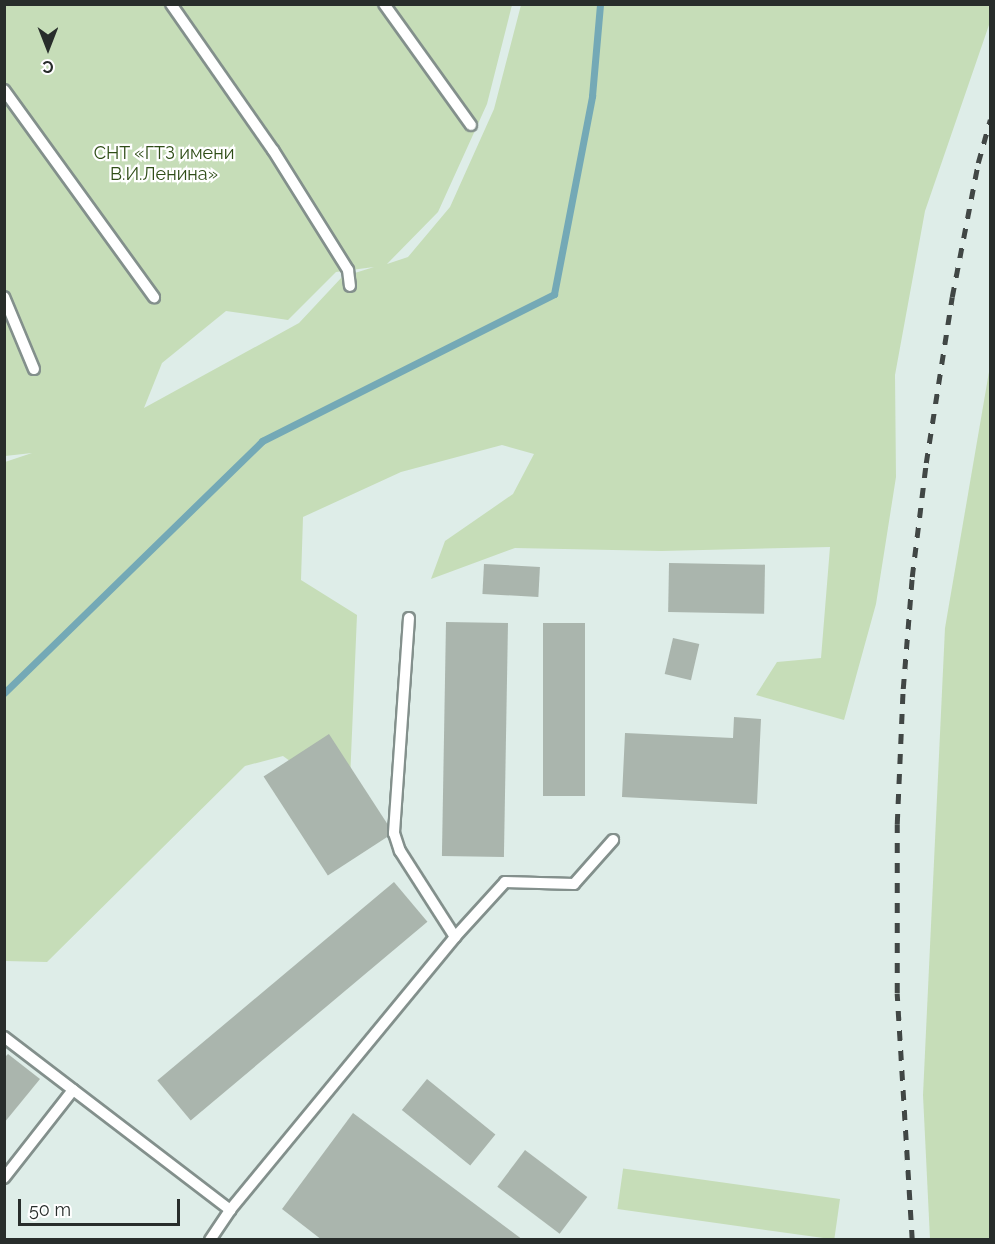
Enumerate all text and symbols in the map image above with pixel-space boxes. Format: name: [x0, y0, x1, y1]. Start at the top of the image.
north arrow: [18, 18, 78, 78]
text: С: [43, 57, 54, 76]
park label: СНТ «ГТЗ имени В.И.Ленина»: [93, 143, 235, 186]
scale bar: [21, 1187, 183, 1225]
text: 50 m: [29, 1199, 71, 1220]

